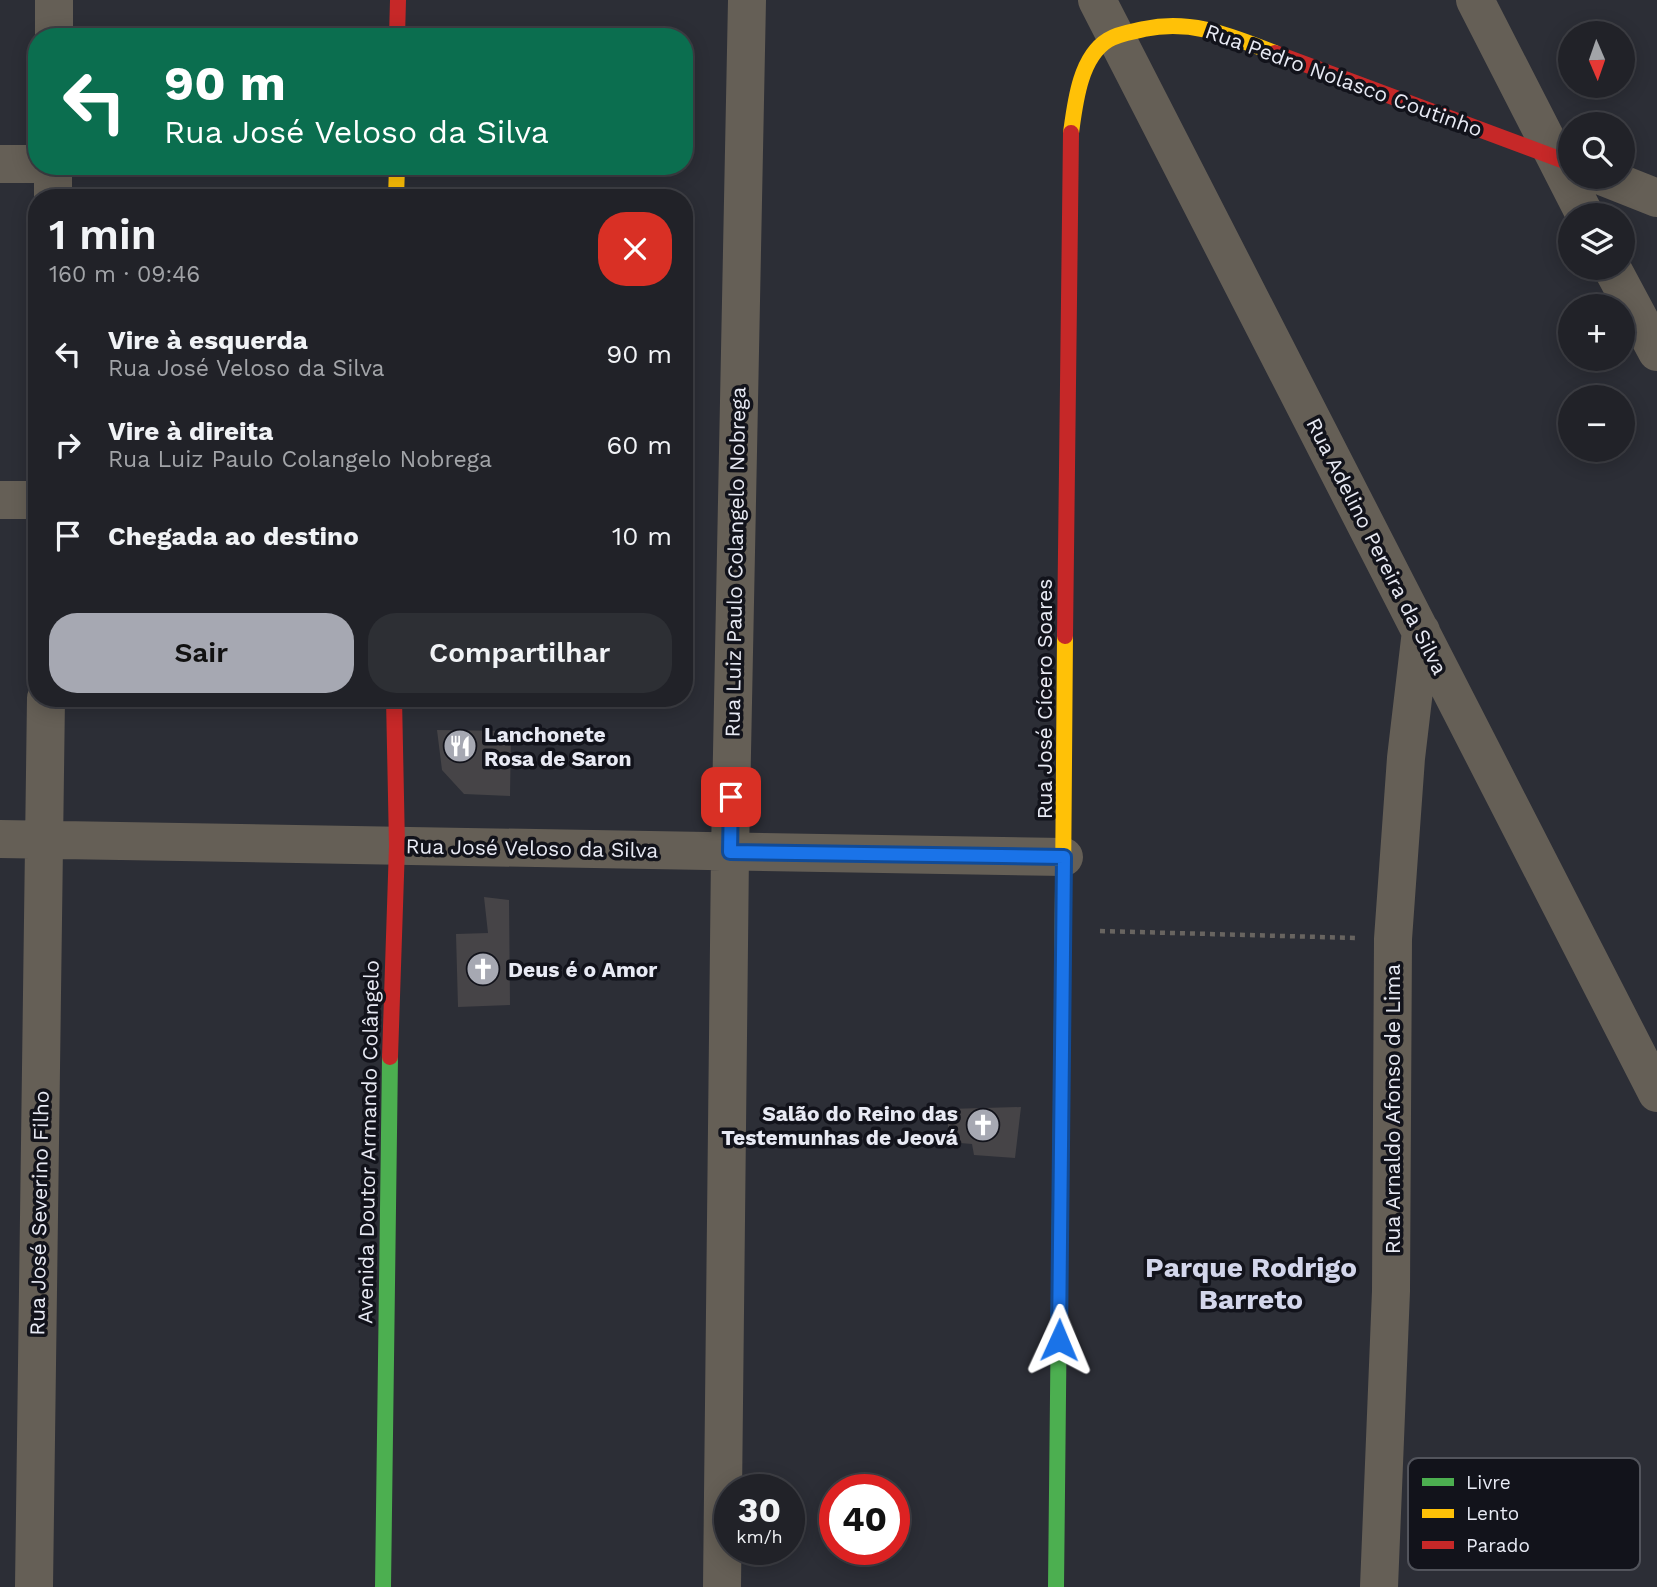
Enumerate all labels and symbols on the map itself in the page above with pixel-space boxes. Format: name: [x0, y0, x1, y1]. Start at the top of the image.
street label: Rua Pedro Nolasco Coutinho: [1202, 18, 1486, 142]
north arrow: [1558, 21, 1634, 98]
street label: Rua Luiz Paulo Colangelo Nobrega: [719, 386, 751, 737]
street label: Rua Adelino Pereira da Silva: [1301, 413, 1453, 679]
street label: Rua José Cícero Soares: [1032, 579, 1057, 819]
place label: Lanchonete Rosa de Saron: [484, 722, 632, 771]
restaurant icon: Lanchonete Rosa de Saron: [441, 727, 479, 765]
pin: [701, 767, 761, 827]
street label: Rua José Veloso da Silva: [406, 833, 659, 863]
church icon: Deus é o Amor: [464, 950, 502, 988]
place label: Deus é o Amor: [508, 957, 657, 982]
street label: Avenida Doutor Armando Colângelo: [352, 960, 384, 1324]
street label: Rua Arnaldo Afonso de Lima: [1380, 964, 1405, 1254]
street label: Rua José Severino Filho: [24, 1090, 54, 1336]
place label: Salão do Reino das Testemunhas de Jeová: [721, 1101, 959, 1150]
church icon: Salão do Reino das Testemunhas de Jeová: [964, 1106, 1002, 1144]
district label: Parque Rodrigo Barreto: [1145, 1251, 1357, 1316]
position arrow: [1022, 1303, 1096, 1377]
legend: [1408, 1458, 1640, 1570]
text: Livre: [1466, 1471, 1511, 1494]
speed limit sign: 40: [819, 1474, 910, 1565]
text: Lento: [1466, 1502, 1519, 1525]
text: Parado: [1466, 1534, 1530, 1557]

